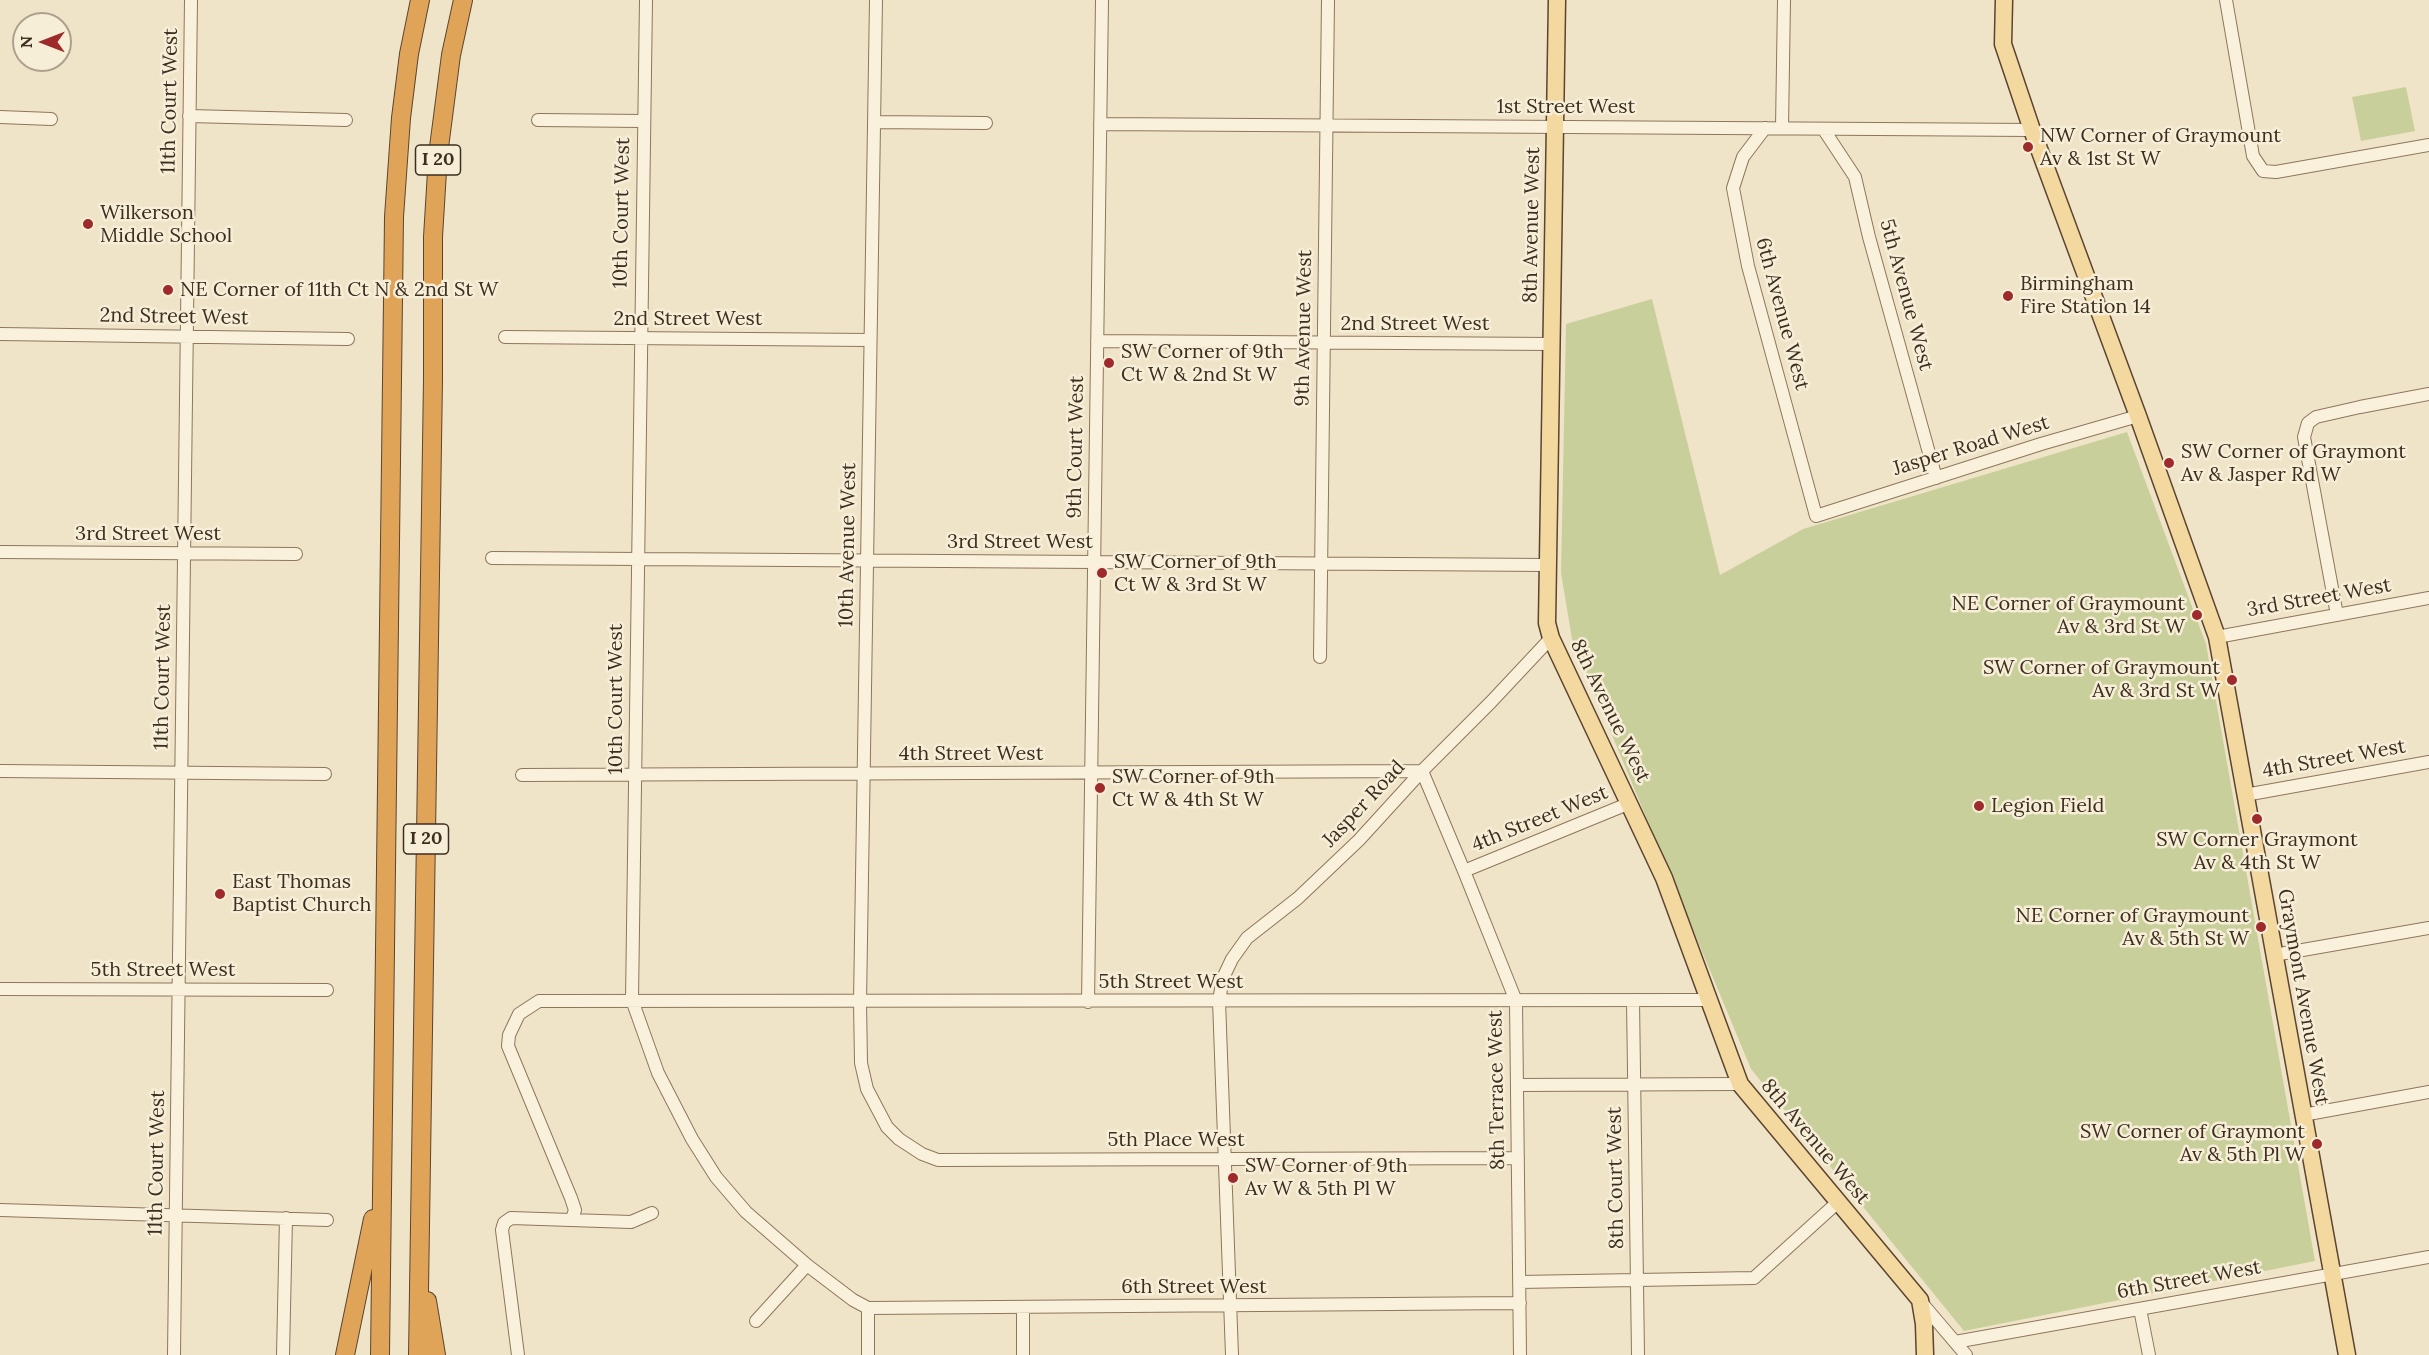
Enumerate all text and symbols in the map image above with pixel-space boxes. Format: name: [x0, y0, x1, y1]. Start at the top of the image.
north arrow: [12, 12, 72, 72]
street label: 11th Court West: [157, 28, 183, 174]
text: N: [16, 36, 36, 48]
street label: 1st Street West: [1497, 95, 1635, 119]
place label: NW Corner of Graymount Av & 1st St W: [2040, 124, 2281, 171]
street label: 10th Court West: [609, 137, 635, 289]
marker: NW Corner of Graymount Av & 1st St W: [2021, 140, 2035, 154]
road number: I 20: [416, 145, 460, 175]
street label: 8th Avenue West: [1519, 147, 1545, 303]
place label: Wilkerson Middle School: [100, 201, 232, 248]
marker: Wilkerson Middle School: [81, 217, 95, 231]
street label: 5th Avenue West: [1874, 217, 1938, 373]
street label: 6th Avenue West: [1750, 235, 1814, 393]
street label: 9th Avenue West: [1291, 249, 1317, 407]
place label: Birmingham Fire Station 14: [2020, 272, 2151, 319]
place label: NE Corner of 11th Ct N & 2nd St W: [180, 278, 498, 302]
marker: NE Corner of 11th Ct N & 2nd St W: [161, 283, 175, 297]
marker: Birmingham Fire Station 14: [2001, 289, 2015, 303]
street label: 2nd Street West: [99, 304, 249, 330]
street label: 2nd Street West: [613, 307, 763, 331]
street label: 2nd Street West: [1340, 312, 1490, 336]
place label: SW Corner of 9th Ct W & 2nd St W: [1121, 340, 1284, 387]
marker: SW Corner of 9th Ct W & 2nd St W: [1102, 356, 1116, 370]
street label: 9th Court West: [1063, 375, 1089, 519]
street label: Jasper Road West: [1890, 411, 2052, 481]
place label: SW Corner of Graymont Av & Jasper Rd W: [2181, 440, 2406, 487]
marker: SW Corner of Graymont Av & Jasper Rd W: [2162, 456, 2176, 470]
street label: 10th Avenue West: [835, 462, 861, 628]
street label: 3rd Street West: [75, 522, 221, 546]
street label: 3rd Street West: [947, 530, 1093, 554]
place label: SW Corner of 9th Ct W & 3rd St W: [1114, 550, 1277, 597]
marker: SW Corner of 9th Ct W & 3rd St W: [1095, 566, 1109, 580]
street label: 3rd Street West: [2245, 574, 2393, 622]
place label: NE Corner of Graymount Av & 3rd St W: [1952, 592, 2185, 639]
street label: 11th Court West: [150, 604, 176, 750]
marker: NE Corner of Graymount Av & 3rd St W: [2190, 608, 2204, 622]
street label: 10th Court West: [604, 623, 628, 775]
street label: 8th Avenue West: [1565, 635, 1655, 787]
place label: SW Corner of Graymount Av & 3rd St W: [1983, 656, 2220, 703]
marker: SW Corner of Graymount Av & 3rd St W: [2225, 673, 2239, 687]
street label: 4th Street West: [2261, 735, 2407, 783]
street label: 4th Street West: [899, 742, 1043, 766]
street label: Jasper Road: [1318, 756, 1410, 852]
place label: SW Corner of 9th Ct W & 4th St W: [1112, 765, 1275, 812]
marker: SW Corner of 9th Ct W & 4th St W: [1093, 781, 1107, 795]
street label: 4th Street West: [1468, 781, 1612, 857]
place label: Legion Field: [1991, 794, 2104, 818]
marker: Legion Field: [1972, 799, 1986, 813]
marker: SW Corner Graymont Av & 4th St W: [2250, 812, 2264, 826]
road number: I 20: [404, 824, 448, 854]
place label: SW Corner Graymont Av & 4th St W: [2156, 828, 2358, 875]
place label: East Thomas Baptist Church: [232, 870, 371, 917]
marker: East Thomas Baptist Church: [213, 887, 227, 901]
street label: Graymont Avenue West: [2272, 887, 2334, 1107]
place label: NE Corner of Graymount Av & 5th St W: [2016, 904, 2249, 951]
marker: NE Corner of Graymount Av & 5th St W: [2254, 920, 2268, 934]
street label: 5th Street West: [91, 958, 235, 982]
street label: 5th Street West: [1099, 970, 1243, 994]
street label: 8th Terrace West: [1484, 1010, 1510, 1170]
street label: 8th Avenue West: [1756, 1074, 1874, 1210]
street label: 11th Court West: [144, 1090, 170, 1236]
street label: 8th Court West: [1603, 1107, 1629, 1249]
place label: SW Corner of Graymont Av & 5th Pl W: [2080, 1120, 2305, 1167]
street label: 5th Place West: [1107, 1128, 1245, 1152]
marker: SW Corner of Graymont Av & 5th Pl W: [2310, 1137, 2324, 1151]
place label: SW Corner of 9th Av W & 5th Pl W: [1245, 1154, 1408, 1201]
marker: SW Corner of 9th Av W & 5th Pl W: [1226, 1171, 1240, 1185]
street label: 6th Street West: [2115, 1256, 2263, 1304]
street label: 6th Street West: [1121, 1275, 1267, 1299]

